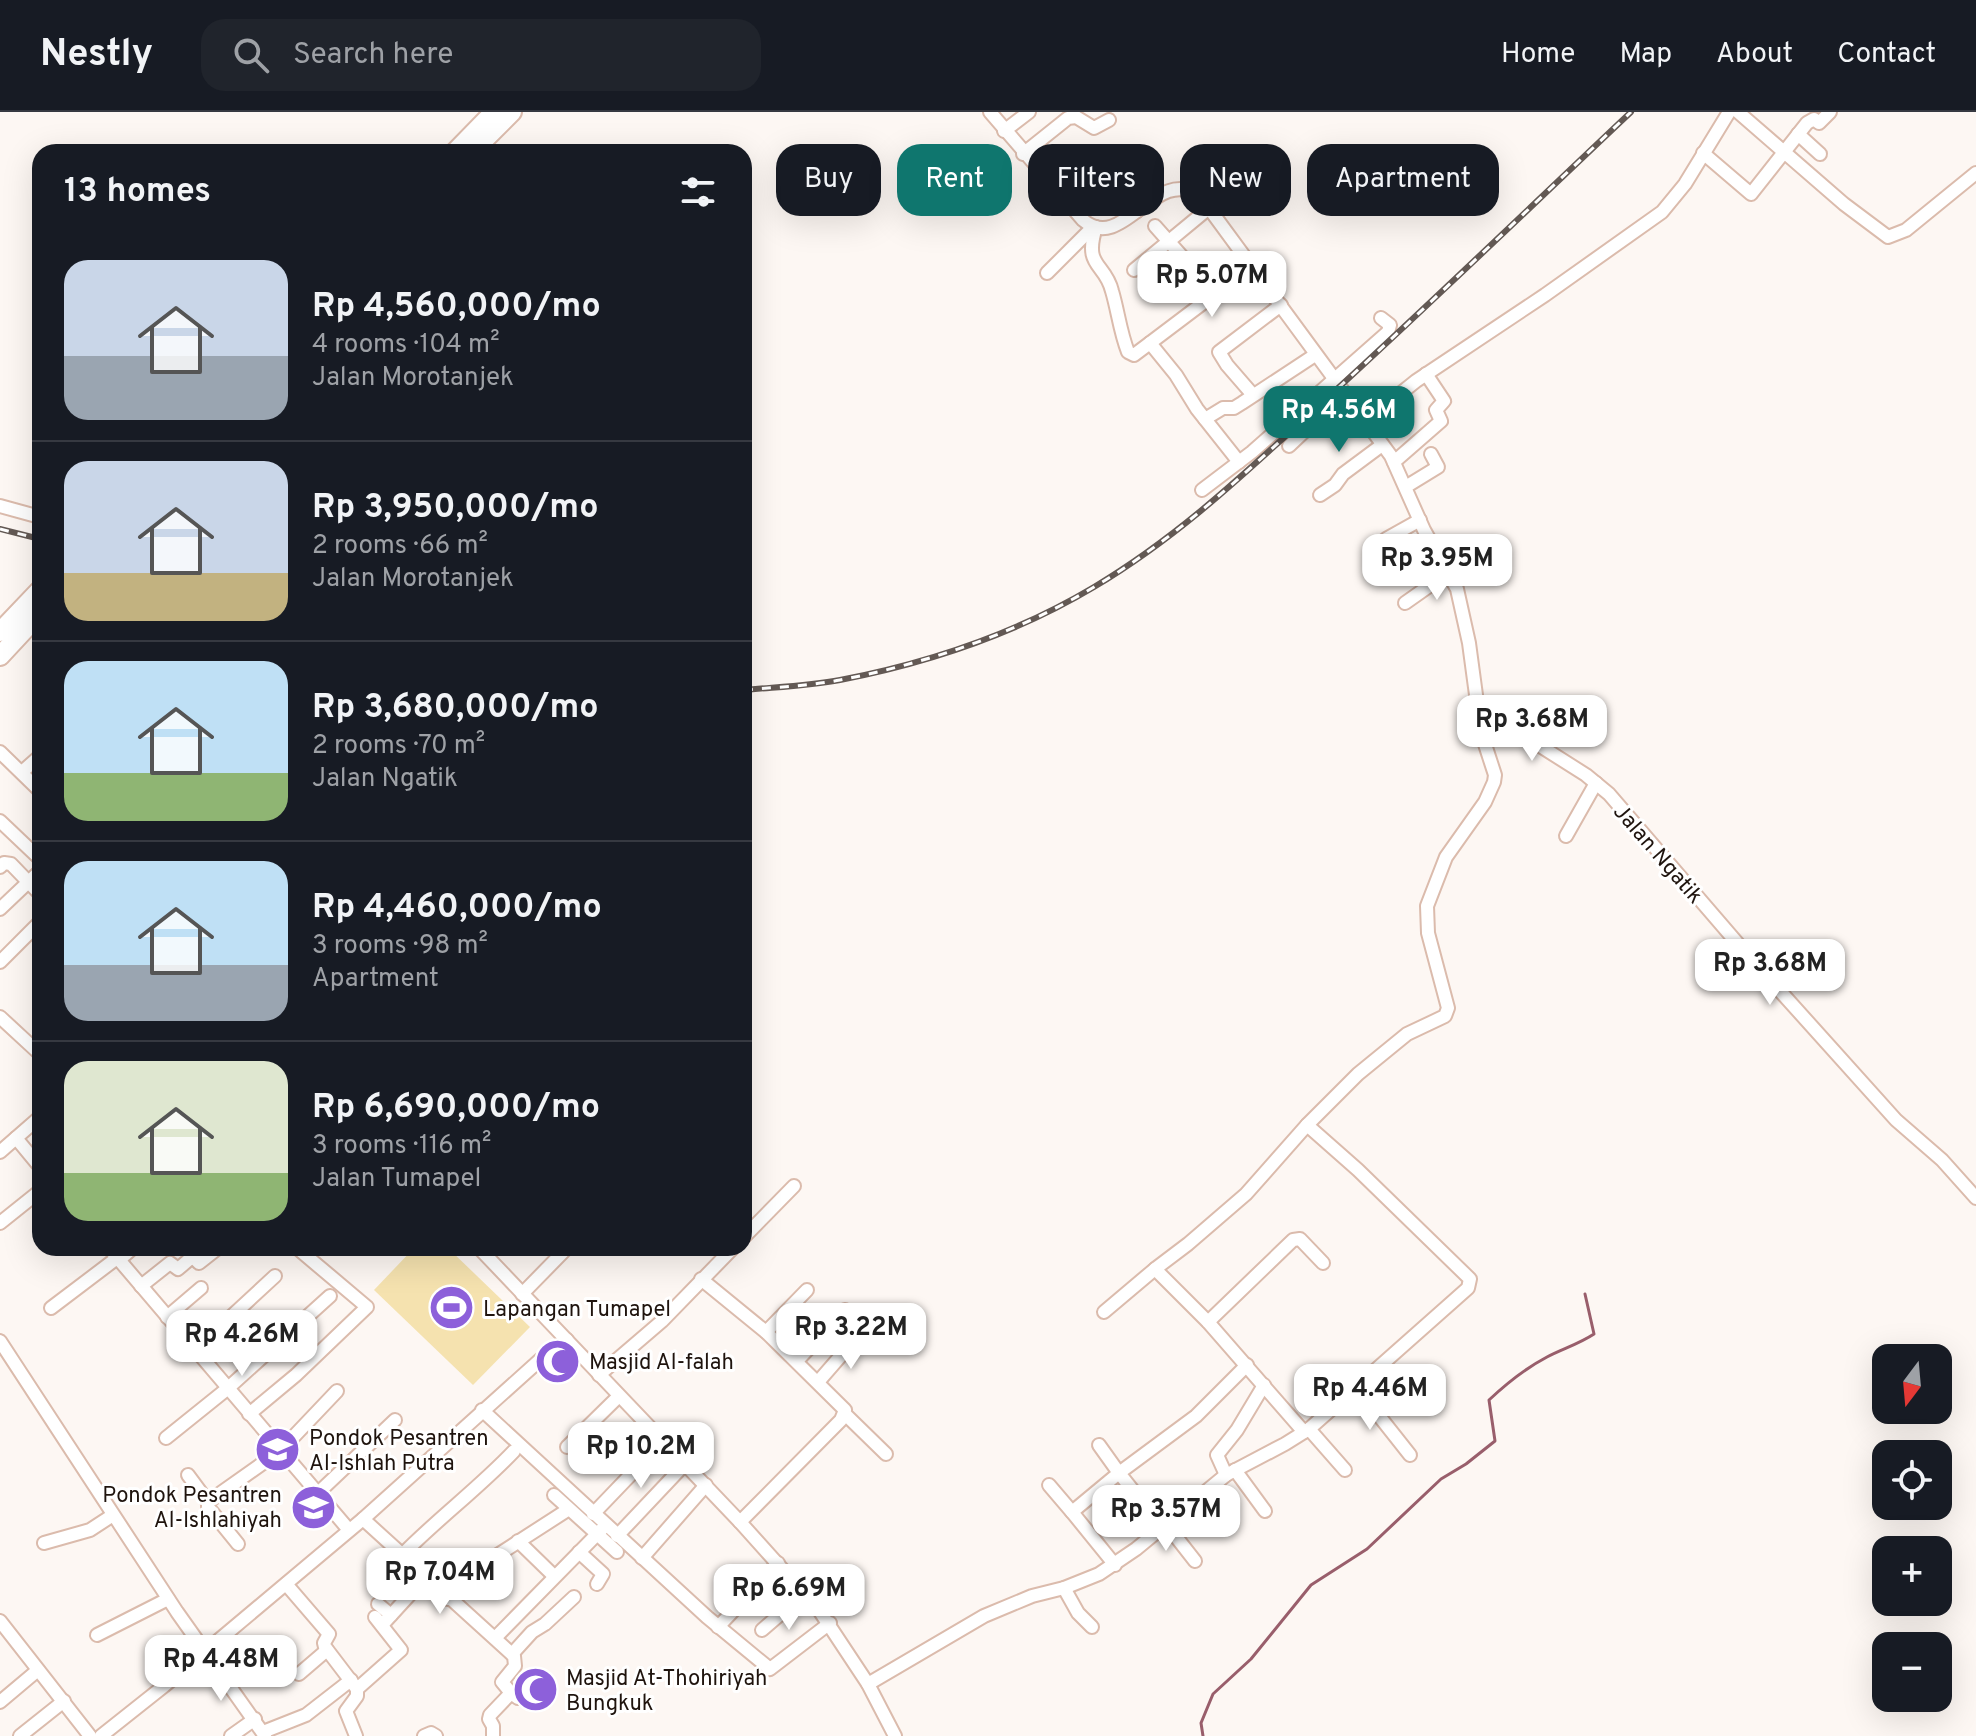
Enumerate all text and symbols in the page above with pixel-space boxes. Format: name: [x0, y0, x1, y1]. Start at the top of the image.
search box: [201, 19, 761, 91]
text: Nestly: [40, 31, 153, 80]
icon: search: [229, 33, 273, 77]
text: Search here: [293, 37, 453, 74]
text: Home: [1501, 37, 1575, 73]
text: Map: [1619, 37, 1672, 73]
text: About: [1716, 37, 1793, 73]
text: Contact: [1837, 37, 1936, 73]
chip: Buy: [776, 144, 881, 216]
chip: Rent: [897, 144, 1012, 216]
chip: Filters: [1028, 144, 1164, 216]
chip: New: [1180, 144, 1291, 216]
chip: Apartment: [1307, 144, 1499, 216]
icon: filters: [676, 170, 720, 214]
text: 13 homes: [64, 171, 211, 214]
pin: Rp 5.07M: [1129, 251, 1295, 319]
text: Rp 5.07M: [1155, 260, 1269, 293]
text: Rp 4,560,000/mo: [312, 286, 601, 329]
icon: home: [128, 292, 224, 388]
text: 4 rooms · 104 m²: [312, 329, 500, 362]
text: Jalan Morotanjek: [312, 362, 514, 395]
pin: Rp 4.56M: [1256, 386, 1422, 454]
text: Rp 4.56M: [1281, 395, 1397, 428]
text: Rp 3,950,000/mo: [312, 487, 598, 530]
icon: home: [128, 493, 224, 589]
text: 2 rooms · 66 m²: [312, 530, 488, 563]
pin: Rp 3.95M: [1354, 534, 1520, 602]
text: Rp 3.95M: [1380, 543, 1494, 576]
text: Jalan Morotanjek: [312, 563, 514, 596]
text: Rp 3,680,000/mo: [312, 687, 599, 730]
icon: home: [128, 693, 224, 789]
pin: Rp 3.68M: [1449, 695, 1615, 763]
text: Rp 3.68M: [1475, 704, 1589, 737]
text: 2 rooms · 70 m²: [312, 730, 485, 763]
text: Jalan Ngatik: [312, 763, 458, 796]
street label: Jalan Ngatik: [1606, 799, 1708, 910]
text: Rp 4,460,000/mo: [312, 887, 602, 930]
icon: home: [128, 893, 224, 989]
text: 3 rooms · 98 m²: [312, 930, 488, 963]
pin: Rp 3.68M: [1687, 939, 1853, 1007]
text: Rp 3.68M: [1713, 948, 1827, 981]
text: Apartment: [312, 963, 439, 996]
text: Rp 6,690,000/mo: [312, 1087, 600, 1130]
icon: home: [128, 1093, 224, 1189]
text: 3 rooms · 116 m²: [312, 1130, 491, 1163]
text: Jalan Tumapel: [312, 1163, 481, 1196]
sports icon: Lapangan Tumapel: [428, 1284, 476, 1332]
place label: Lapangan Tumapel: [483, 1297, 671, 1324]
pin: Rp 3.22M: [768, 1303, 934, 1371]
pin: Rp 4.26M: [159, 1310, 325, 1378]
text: Rp 3.22M: [794, 1312, 908, 1345]
text: Rp 4.26M: [184, 1319, 300, 1352]
mosque icon: Masjid Al-falah: [534, 1337, 582, 1385]
north arrow: [1872, 1344, 1952, 1424]
map controls: [1872, 1344, 1952, 1712]
place label: Masjid Al-falah: [589, 1350, 734, 1377]
pin: Rp 4.46M: [1287, 1364, 1453, 1432]
text: Rp 4.46M: [1312, 1373, 1428, 1406]
pin: Rp 10.2M: [558, 1422, 724, 1490]
school or university icon: Pondok Pesantren Al-Ishlah Putra: [254, 1426, 302, 1474]
place label: Pondok Pesantren Al-Ishlah Putra: [309, 1426, 489, 1478]
text: Rp 10.2M: [586, 1431, 696, 1464]
button: locate: [1872, 1440, 1952, 1520]
place label: Pondok Pesantren Al-Ishlahiyah: [102, 1483, 282, 1535]
school or university icon: Pondok Pesantren Al-Ishlahiyah: [289, 1483, 337, 1531]
pin: Rp 3.57M: [1083, 1485, 1249, 1553]
text: Rp 3.57M: [1110, 1494, 1222, 1527]
button: +: [1872, 1536, 1952, 1616]
pin: Rp 7.04M: [357, 1548, 523, 1616]
text: Rp 7.04M: [384, 1557, 496, 1590]
pin: Rp 6.69M: [706, 1564, 872, 1632]
text: Rp 6.69M: [732, 1573, 846, 1606]
button: −: [1872, 1632, 1952, 1712]
pin: Rp 4.48M: [138, 1635, 304, 1703]
text: Rp 4.48M: [163, 1644, 279, 1677]
mosque icon: Masjid At-Thohiriyah Bungkuk: [511, 1666, 559, 1714]
place label: Masjid At-Thohiriyah Bungkuk: [566, 1666, 767, 1718]

